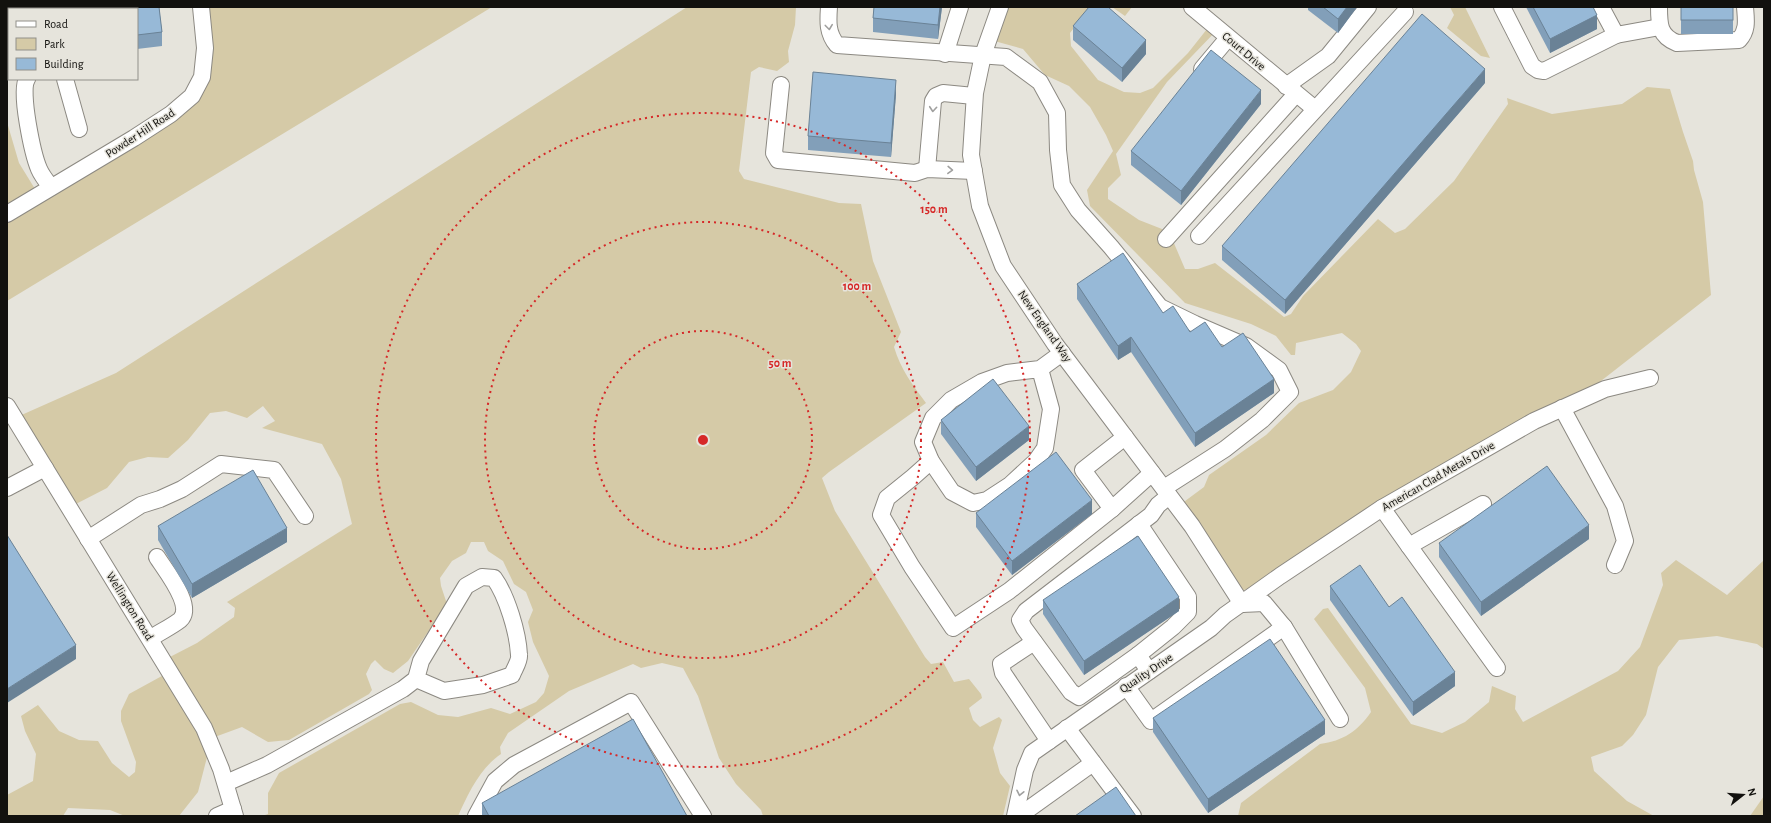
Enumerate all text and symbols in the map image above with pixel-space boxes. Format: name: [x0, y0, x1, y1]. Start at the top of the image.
legend: [8, 8, 138, 80]
text: Road: [44, 18, 68, 30]
one-way arrow: [824, 24, 833, 30]
street label: Court Drive: [1220, 30, 1268, 72]
text: Park: [44, 38, 65, 50]
text: Building: [44, 58, 84, 70]
street label: Powder Hill Road: [103, 106, 177, 160]
one-way arrow: [928, 106, 937, 112]
one-way arrow: [947, 166, 953, 174]
text: 150 m: [920, 203, 948, 215]
text: 100 m: [843, 280, 871, 292]
street label: New England Way: [1015, 288, 1074, 365]
text: 50 m: [769, 357, 792, 369]
centre of rings: [696, 433, 710, 447]
street label: American Clad Metals Drive: [1379, 439, 1497, 513]
street label: Wellington Road: [104, 570, 156, 642]
street label: Quality Drive: [1117, 651, 1175, 696]
north arrow: [1723, 775, 1763, 815]
text: N: [1746, 787, 1758, 797]
one-way arrow: [1016, 790, 1024, 796]

